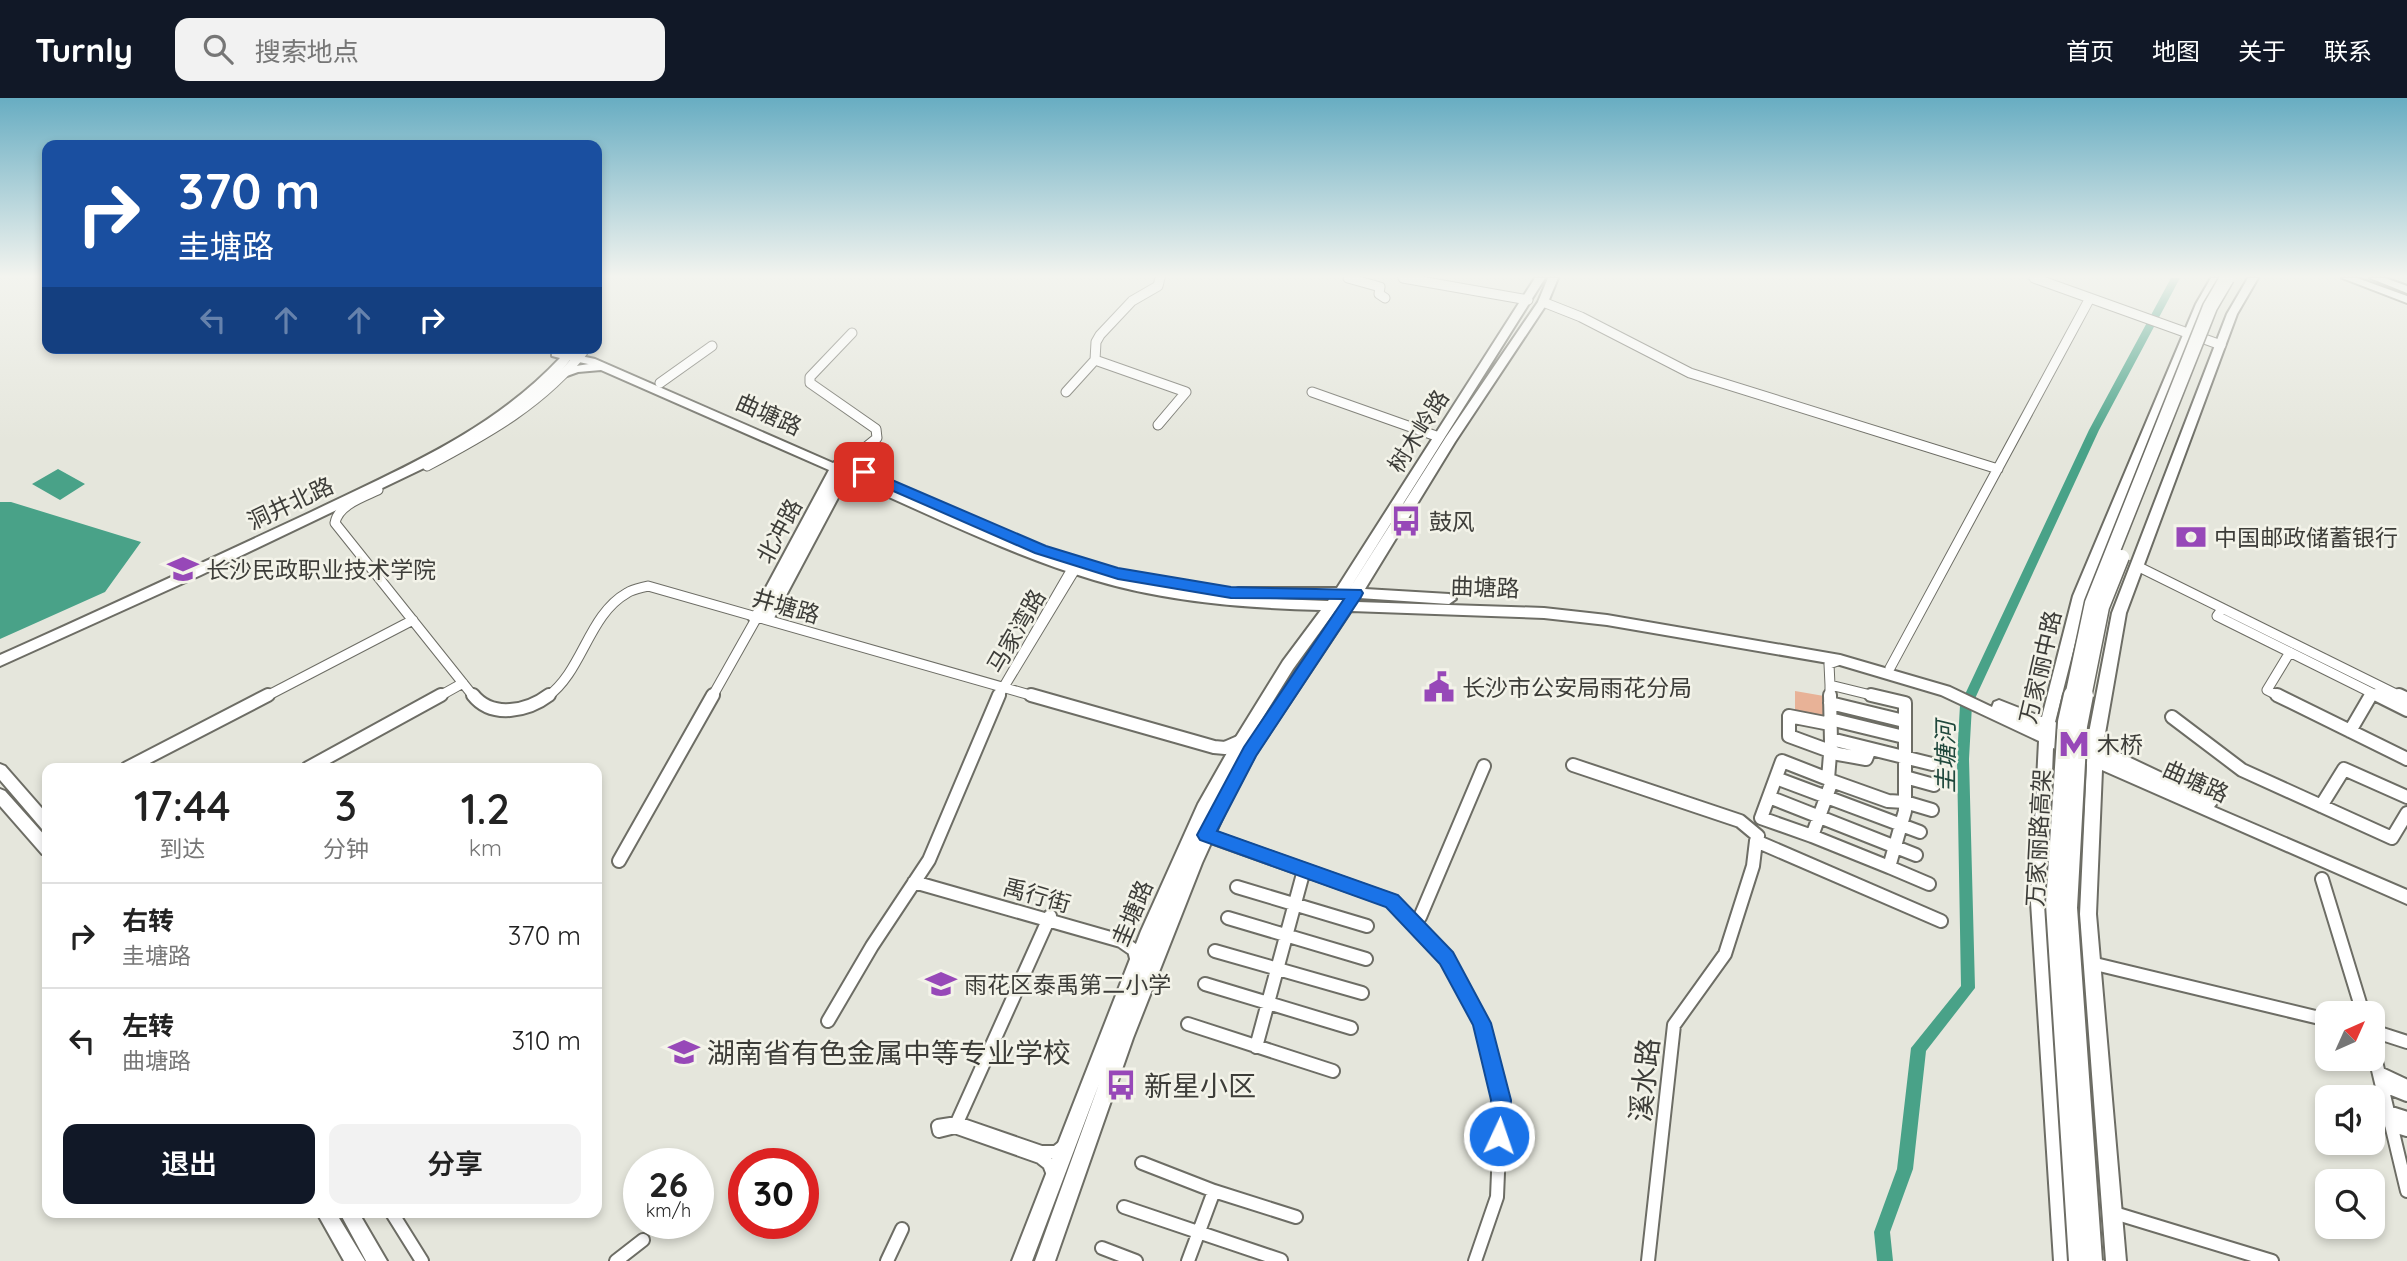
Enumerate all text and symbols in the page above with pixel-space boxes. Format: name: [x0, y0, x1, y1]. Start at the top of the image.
search box: [175, 18, 665, 81]
text: Turnly: [35, 29, 133, 70]
icon: search: [199, 30, 237, 68]
text: 搜索地点: [255, 35, 359, 68]
text: 首页: [2066, 36, 2114, 66]
text: 地图: [2152, 36, 2200, 66]
text: 关于: [2238, 36, 2286, 66]
text: 联系: [2324, 36, 2372, 66]
text: 370 m: [178, 160, 320, 221]
icon: right: [63, 168, 154, 259]
text: 圭塘路: [178, 226, 274, 266]
icon: left: [194, 301, 232, 339]
icon: ahead: [267, 301, 305, 339]
icon: ahead: [340, 301, 378, 339]
icon: right: [413, 301, 451, 339]
street label: 树木岭路: [1381, 384, 1455, 478]
street label: 曲塘路: [732, 387, 806, 441]
pin: [834, 442, 894, 502]
icon: arrive: [845, 453, 883, 491]
street label: 洞井北路: [242, 470, 338, 536]
street label: 北冲路: [750, 494, 808, 568]
bus stop icon: 鼓风: [1389, 504, 1423, 538]
place label: 鼓风: [1429, 507, 1475, 536]
bank icon: 中国邮政储蓄银行: [2174, 520, 2208, 554]
place label: 中国邮政储蓄银行: [2214, 523, 2398, 552]
school or university icon: 长沙民政职业技术学院: [166, 552, 200, 586]
place label: 长沙民政职业技术学院: [206, 555, 436, 584]
street label: 曲塘路: [1450, 571, 1520, 603]
street label: 井塘路: [749, 583, 823, 629]
street label: 马家湾路: [980, 584, 1052, 678]
street label: 万家丽中路: [2013, 608, 2067, 726]
public building icon: 长沙市公安局雨花分局: [1422, 670, 1456, 704]
place label: 长沙市公安局雨花分局: [1462, 673, 1692, 702]
water label: 圭塘河: [1930, 717, 1960, 793]
metro station icon: 木桥: [2057, 727, 2091, 761]
place label: 木桥: [2097, 730, 2143, 759]
street label: 曲塘路: [2159, 754, 2233, 808]
street label: 万家丽路高架: [2020, 768, 2056, 908]
text: 17:44: [134, 779, 231, 832]
text: 3: [334, 779, 357, 832]
text: 1.2: [461, 782, 510, 835]
text: km: [469, 833, 502, 862]
text: 到达: [159, 834, 205, 863]
text: 分钟: [323, 834, 369, 863]
street label: 禹行街: [1000, 872, 1074, 918]
street label: 圭塘路: [1105, 876, 1159, 950]
text: 右转: [122, 904, 174, 937]
icon: right: [63, 917, 101, 955]
text: 370 m: [508, 919, 581, 952]
text: 圭塘路: [122, 941, 191, 970]
school or university icon: 雨花区泰禹第二小学: [924, 967, 958, 1001]
place label: 雨花区泰禹第二小学: [964, 970, 1171, 999]
north arrow: [2315, 1001, 2385, 1071]
map controls: [2315, 1001, 2385, 1239]
text: 左转: [122, 1009, 174, 1042]
icon: left: [63, 1022, 101, 1060]
text: 310 m: [511, 1024, 581, 1057]
school or university icon: 湖南省有色金属中等专业学校: [667, 1035, 701, 1069]
place label: 湖南省有色金属中等专业学校: [707, 1035, 1071, 1070]
street label: 溪水路: [1622, 1036, 1666, 1124]
text: 曲塘路: [122, 1046, 191, 1075]
bus stop icon: 新星小区: [1104, 1068, 1138, 1102]
place label: 新星小区: [1144, 1068, 1256, 1103]
button: sound: [2315, 1085, 2385, 1155]
position arrow: [1462, 1099, 1536, 1173]
button: 退出: [63, 1124, 315, 1204]
button: 分享: [329, 1124, 581, 1204]
speed limit sign: 30: [728, 1148, 819, 1239]
text: 26: [649, 1162, 688, 1206]
button: search: [2315, 1169, 2385, 1239]
text: km/h: [646, 1199, 691, 1222]

